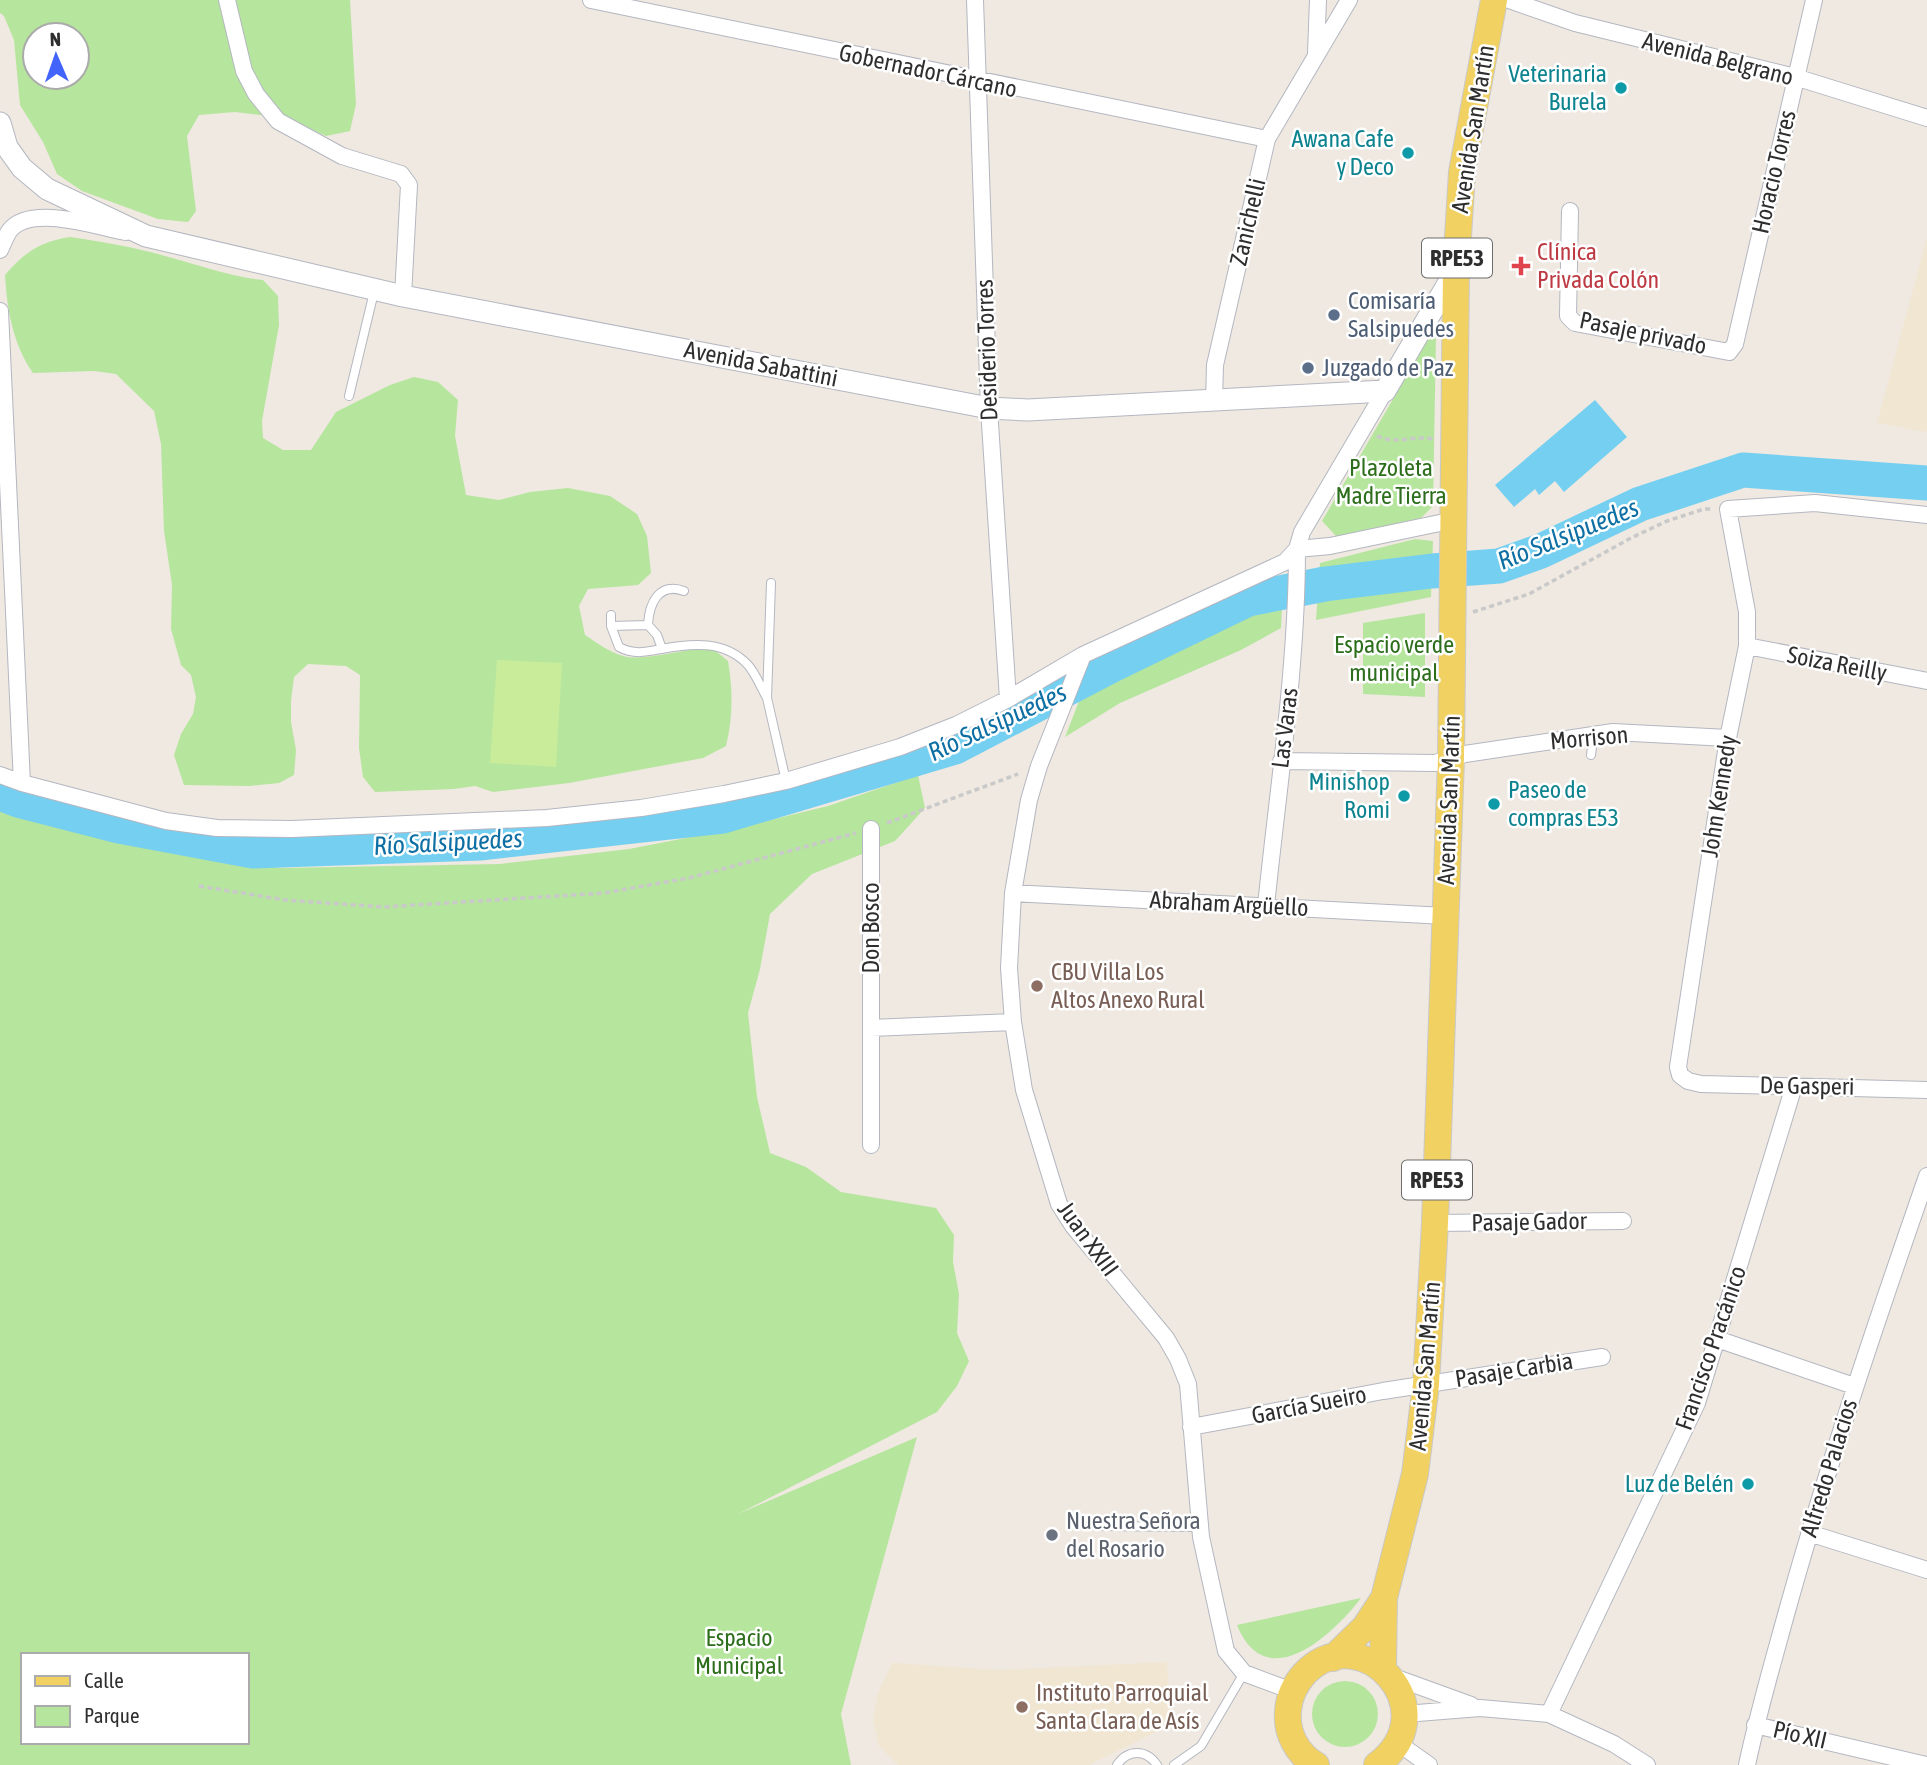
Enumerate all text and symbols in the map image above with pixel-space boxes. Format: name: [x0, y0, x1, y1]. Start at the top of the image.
north arrow: [21, 21, 91, 91]
street label: Avenida Belgrano: [1640, 27, 1796, 90]
text: N: [49, 28, 61, 50]
street label: Gobernador Cárcano: [837, 38, 1020, 103]
street label: Avenida San Martín: [1446, 43, 1499, 215]
place label: Veterinaria Burela: [1508, 60, 1607, 115]
marker: Veterinaria Burela: [1613, 80, 1629, 96]
street label: Horacio Torres: [1746, 108, 1801, 236]
place label: Awana Cafe y Deco: [1291, 125, 1394, 180]
marker: Awana Cafe y Deco: [1400, 145, 1416, 161]
street label: Zanichelli: [1224, 176, 1271, 268]
road number: RPE53: [1422, 238, 1492, 278]
place label: Clínica Privada Colón: [1537, 238, 1659, 293]
marker: Clínica Privada Colón: [1511, 256, 1531, 276]
street label: Desiderio Torres: [971, 279, 1002, 421]
place label: Comisaría Salsipuedes: [1348, 287, 1454, 342]
street label: Pasaje privado: [1577, 306, 1709, 359]
marker: Comisaría Salsipuedes: [1326, 307, 1342, 323]
street label: Avenida Sabattini: [682, 335, 840, 392]
place label: Juzgado de Paz: [1322, 354, 1454, 381]
marker: Juzgado de Paz: [1300, 360, 1316, 376]
park label: Plazoleta Madre Tierra: [1335, 454, 1447, 509]
water label: Río Salsipuedes: [1493, 492, 1643, 576]
park label: Espacio verde municipal: [1334, 631, 1454, 686]
street label: Soiza Reilly: [1785, 641, 1889, 686]
water label: Río Salsipuedes: [923, 677, 1071, 767]
street label: Las Varas: [1266, 686, 1303, 770]
street label: Avenida San Martín: [1432, 715, 1465, 885]
street label: Morrison: [1549, 721, 1629, 754]
street label: John Kennedy: [1696, 733, 1741, 859]
place label: Minishop Romi: [1308, 768, 1390, 823]
place label: Paseo de compras E53: [1508, 776, 1619, 831]
marker: Minishop Romi: [1396, 788, 1412, 804]
marker: Paseo de compras E53: [1486, 796, 1502, 812]
water label: Río Salsipuedes: [373, 823, 523, 861]
street label: Don Bosco: [857, 883, 884, 973]
street label: Abraham Argüello: [1149, 886, 1309, 921]
place label: CBU Villa Los Altos Anexo Rural: [1051, 958, 1205, 1013]
marker: CBU Villa Los Altos Anexo Rural: [1029, 978, 1045, 994]
street label: De Gasperi: [1759, 1071, 1855, 1100]
road number: RPE53: [1402, 1161, 1472, 1200]
street label: Juan XXIII: [1052, 1196, 1124, 1281]
street label: Pasaje Gador: [1471, 1207, 1588, 1236]
street label: Francisco Pracánico: [1670, 1262, 1751, 1433]
street label: Avenida San Martín: [1404, 1280, 1445, 1452]
street label: Pasaje Carbia: [1453, 1347, 1575, 1392]
street label: García Sueiro: [1249, 1380, 1369, 1429]
street label: Alfredo Palacios: [1795, 1396, 1862, 1540]
place label: Luz de Belén: [1625, 1470, 1734, 1497]
marker: Luz de Belén: [1740, 1476, 1756, 1492]
place label: Nuestra Señora del Rosario: [1066, 1507, 1201, 1562]
marker: Nuestra Señora del Rosario: [1044, 1527, 1060, 1543]
park label: Espacio Municipal: [695, 1624, 784, 1679]
legend: [21, 1653, 248, 1744]
text: Calle: [84, 1668, 124, 1692]
place label: Instituto Parroquial Santa Clara de Asís: [1036, 1679, 1209, 1734]
marker: Instituto Parroquial Santa Clara de Asís: [1014, 1699, 1030, 1715]
text: Parque: [84, 1703, 139, 1727]
street label: Pío XII: [1771, 1715, 1830, 1754]

